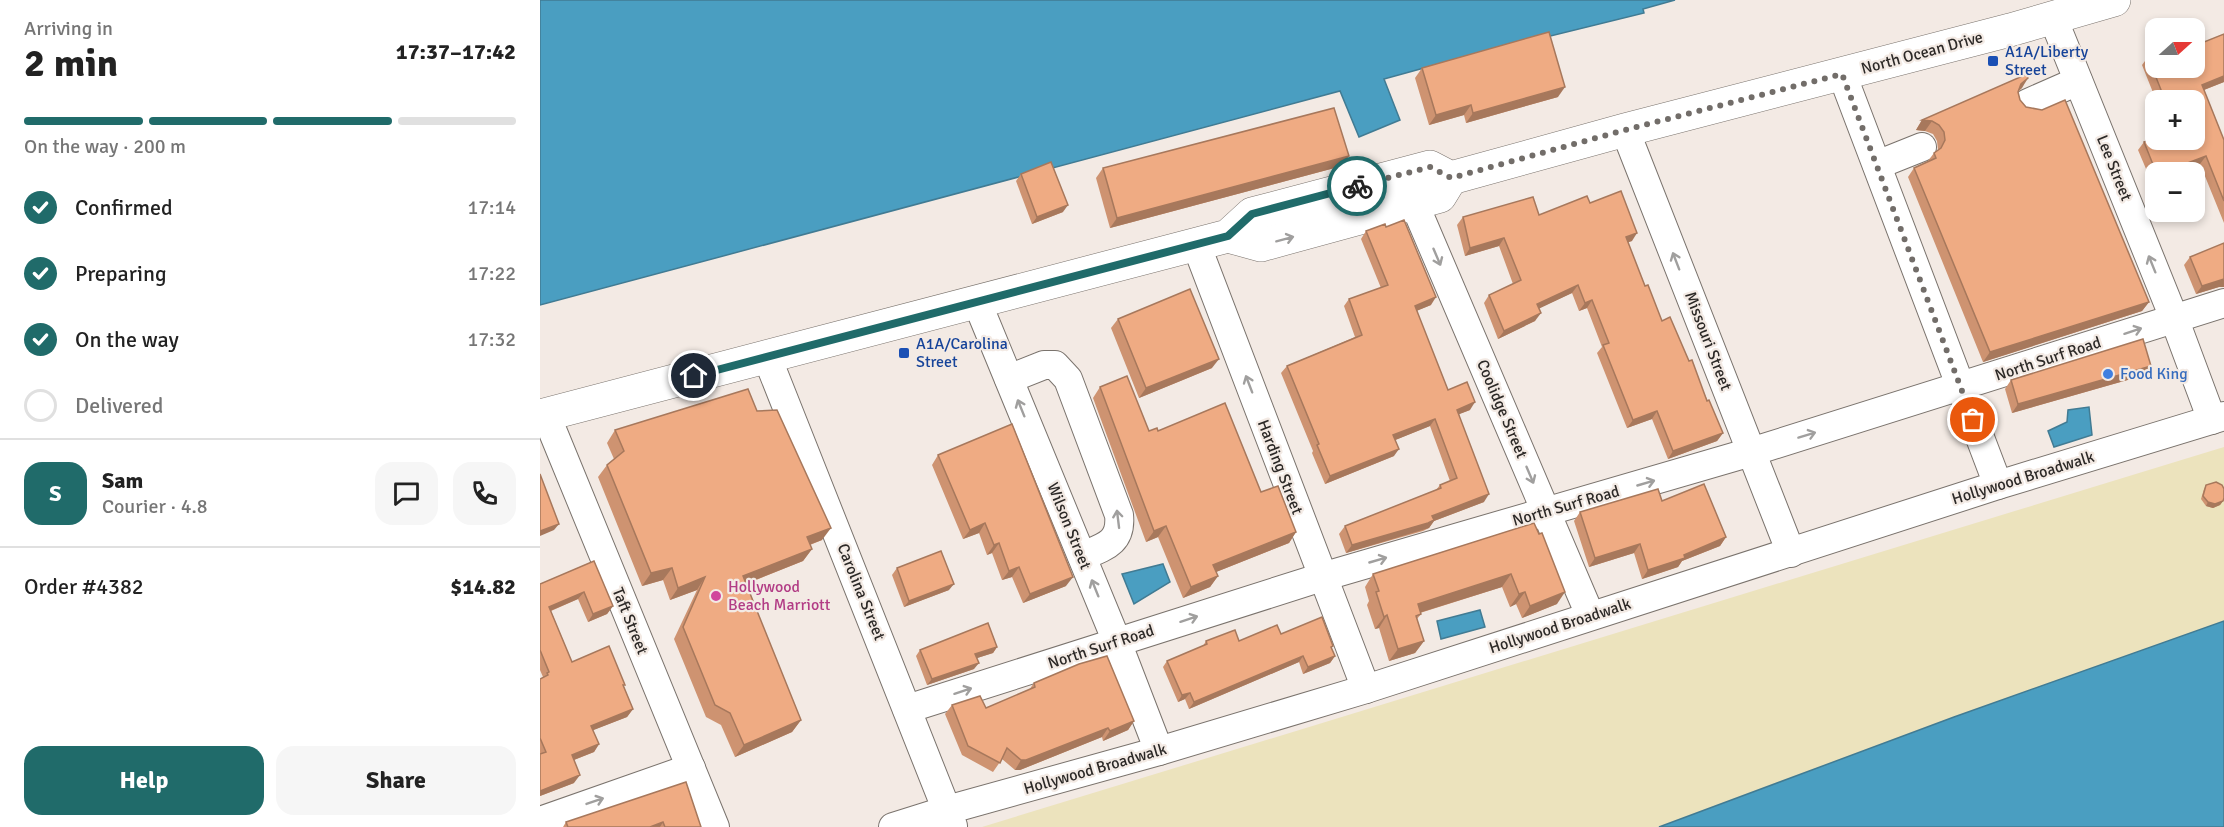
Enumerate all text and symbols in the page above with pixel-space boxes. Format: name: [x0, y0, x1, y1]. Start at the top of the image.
text: Arriving in: [24, 16, 113, 41]
north arrow: [2145, 18, 2205, 78]
map controls: [2145, 18, 2205, 222]
street label: North Ocean Drive: [1859, 27, 1985, 79]
text: 17:37–17:42: [396, 38, 516, 65]
text: 2 min: [24, 39, 118, 87]
place label: A1A/Liberty Street: [2005, 42, 2089, 80]
marker: A1A/Liberty Street: [1986, 54, 2000, 68]
button: +: [2145, 90, 2205, 150]
street label: Lee Street: [2092, 132, 2136, 204]
text: On the way · 200 m: [24, 134, 186, 159]
courier: [1327, 156, 1387, 216]
button: −: [2145, 162, 2205, 222]
icon: bike: [1341, 170, 1374, 203]
icon: check: [24, 191, 57, 224]
text: Confirmed: [75, 194, 173, 221]
text: 17:14: [467, 195, 516, 220]
one-way arrow: [1275, 232, 1294, 244]
one-way arrow: [1432, 247, 1443, 265]
one-way arrow: [1670, 252, 1681, 271]
one-way arrow: [2146, 255, 2157, 273]
icon: check: [24, 257, 57, 290]
text: Preparing: [75, 260, 167, 287]
text: 17:22: [467, 261, 516, 286]
street label: Missouri Street: [1680, 289, 1736, 394]
icon: check: [24, 323, 57, 356]
one-way arrow: [2123, 325, 2142, 336]
text: On the way: [75, 326, 179, 353]
text: 17:32: [467, 327, 516, 352]
street label: North Surf Road: [1992, 332, 2104, 386]
place label: A1A/Carolina Street: [916, 334, 1008, 372]
marker: A1A/Carolina Street: [897, 346, 911, 360]
pin: [668, 350, 719, 401]
street label: Coolidge Street: [1472, 357, 1532, 462]
icon: home: [677, 359, 710, 392]
place label: Food King: [2120, 364, 2188, 384]
marker: Food King: [2101, 367, 2115, 381]
one-way arrow: [1243, 376, 1254, 394]
text: Delivered: [75, 392, 163, 419]
pin: [1947, 394, 1998, 445]
one-way arrow: [1015, 399, 1026, 418]
icon: bag: [1956, 403, 1989, 436]
street label: Harding Street: [1253, 417, 1307, 518]
one-way arrow: [1797, 429, 1816, 440]
street label: Hollywood Broadwalk: [1949, 447, 2097, 509]
button: chat: [375, 462, 438, 525]
button: phone: [453, 462, 516, 525]
one-way arrow: [1525, 465, 1536, 483]
text: Sam: [102, 467, 143, 494]
one-way arrow: [1636, 477, 1655, 488]
text: S: [49, 480, 62, 507]
street label: Wilson Street: [1043, 480, 1096, 573]
street label: North Surf Road: [1510, 481, 1622, 531]
text: Courier · 4.8: [102, 494, 208, 519]
one-way arrow: [1112, 510, 1123, 530]
street label: Carolina Street: [833, 541, 890, 644]
one-way arrow: [1368, 554, 1387, 566]
text: Order #4382: [24, 573, 144, 600]
text: $14.82: [450, 573, 516, 600]
place label: Hollywood Beach Marriott: [728, 577, 831, 615]
one-way arrow: [1089, 580, 1100, 598]
street label: Taft Street: [608, 585, 653, 658]
marker: Hollywood Beach Marriott: [709, 589, 723, 603]
street label: Hollywood Broadwalk: [1487, 594, 1633, 658]
one-way arrow: [1179, 613, 1198, 624]
street label: North Surf Road: [1045, 620, 1157, 674]
one-way arrow: [953, 685, 972, 696]
street label: Hollywood Broadwalk: [1021, 739, 1169, 799]
button: Help: [24, 746, 264, 815]
button: Share: [276, 746, 516, 815]
one-way arrow: [585, 795, 604, 806]

